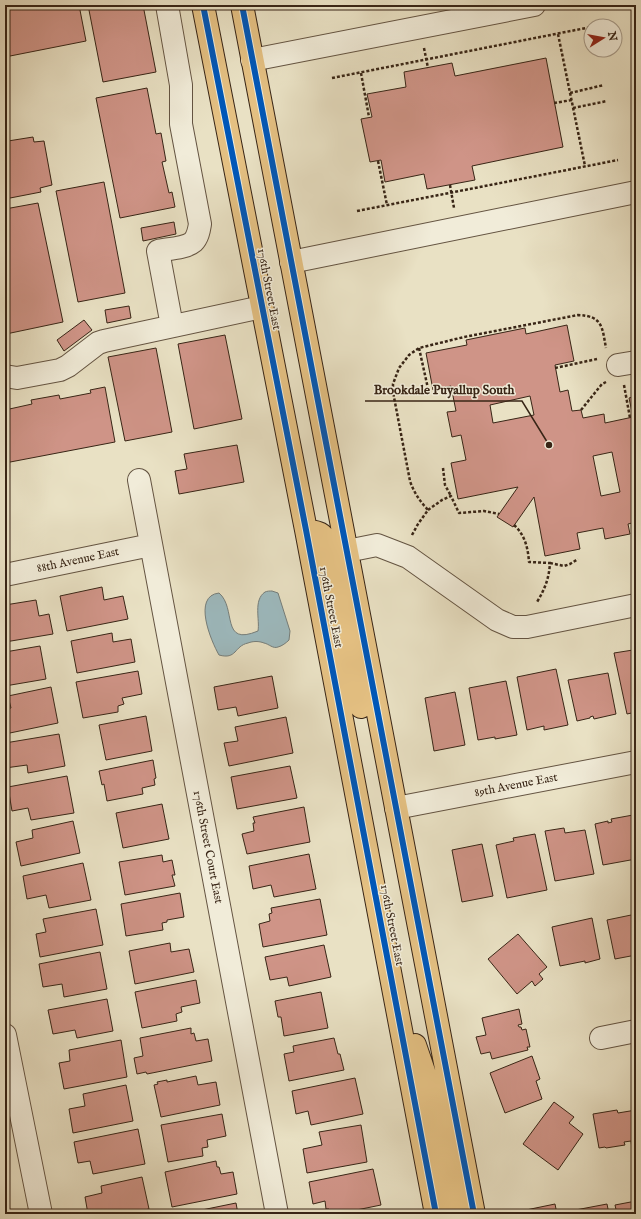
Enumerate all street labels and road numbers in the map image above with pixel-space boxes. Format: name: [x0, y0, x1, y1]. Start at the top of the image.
street label: 176th Street East: [254, 247, 284, 331]
street label: 88th Avenue East: [36, 544, 120, 576]
street label: 176th Street East: [316, 565, 346, 649]
street label: 89th Avenue East: [473, 770, 559, 800]
street label: 176th Street Court East: [190, 789, 226, 905]
street label: 176th Street East: [377, 883, 407, 967]

